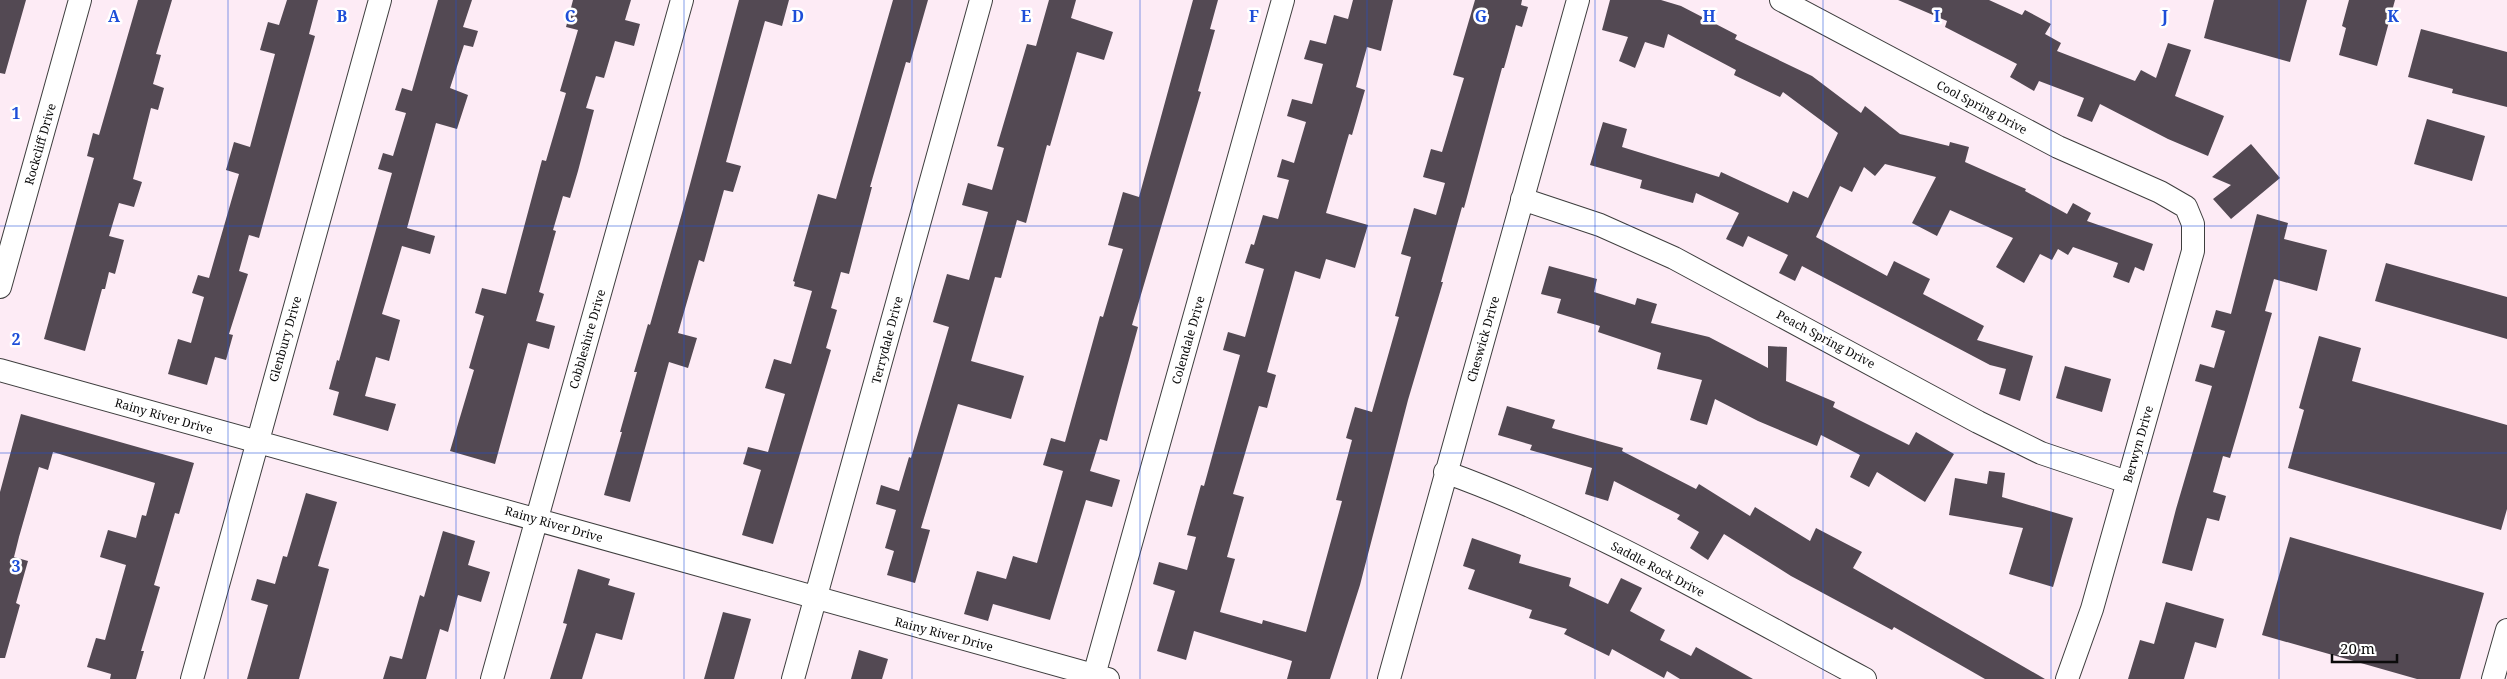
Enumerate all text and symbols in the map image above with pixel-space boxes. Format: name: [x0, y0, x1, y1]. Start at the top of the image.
text: A: [108, 5, 121, 27]
text: B: [337, 5, 348, 27]
text: C: [565, 5, 576, 27]
text: D: [792, 5, 804, 27]
text: E: [1021, 5, 1031, 27]
text: F: [1249, 5, 1259, 27]
text: G: [1475, 5, 1487, 27]
text: H: [1702, 5, 1716, 27]
text: I: [1934, 5, 1940, 27]
text: J: [2161, 5, 2169, 27]
text: K: [2387, 5, 2399, 27]
street label: Cool Spring Drive: [1934, 76, 2030, 138]
street label: Rockcliff Drive: [20, 101, 60, 187]
text: 1: [11, 102, 21, 124]
street label: Cobbleshire Drive: [565, 287, 609, 391]
street label: Glenbury Drive: [265, 294, 305, 384]
street label: Terrydale Drive: [867, 294, 907, 386]
street label: Colendale Drive: [1167, 294, 1209, 386]
street label: Cheswick Drive: [1463, 294, 1503, 384]
street label: Peach Spring Drive: [1774, 306, 1878, 372]
text: 2: [11, 328, 21, 350]
street label: Rainy River Drive: [113, 394, 215, 438]
street label: Berwyn Drive: [2119, 403, 2157, 485]
street label: Rainy River Drive: [503, 502, 605, 546]
street label: Saddle Rock Drive: [1608, 537, 1708, 601]
text: 3: [11, 555, 21, 577]
street label: Rainy River Drive: [893, 613, 995, 655]
scale bar: [2332, 632, 2397, 664]
text: 20 m: [2340, 638, 2375, 658]

